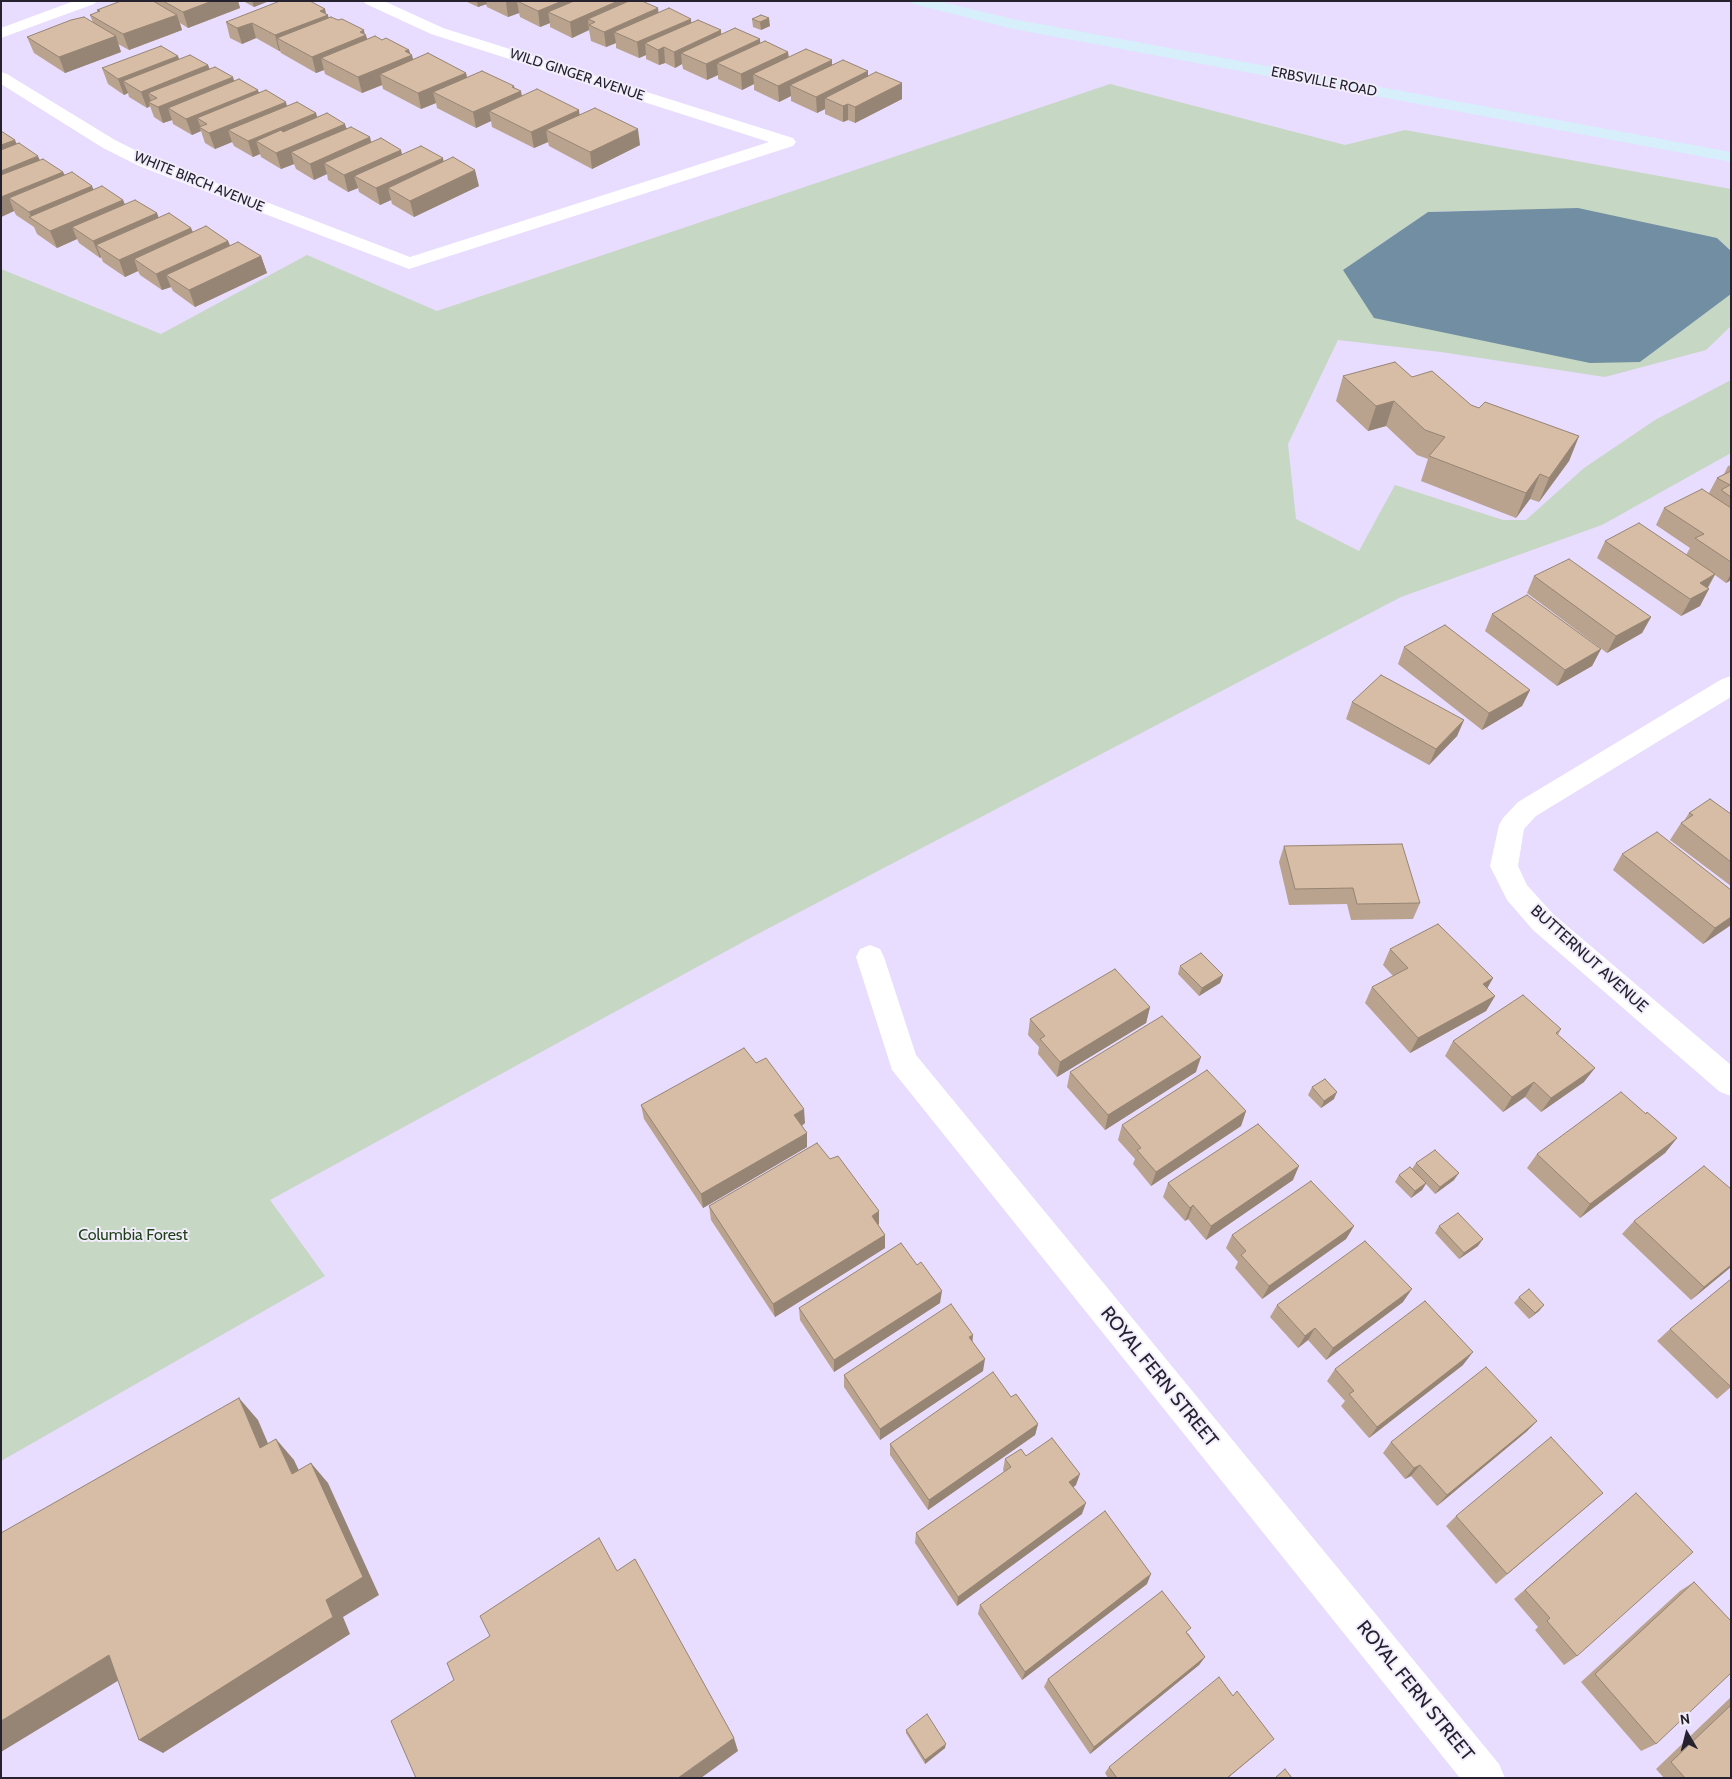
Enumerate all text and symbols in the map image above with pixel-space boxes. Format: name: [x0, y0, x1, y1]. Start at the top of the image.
street label: WILD GINGER AVENUE: [507, 45, 647, 105]
street label: ERBSVILLE ROAD: [1270, 63, 1378, 101]
street label: WHITE BIRCH AVENUE: [131, 148, 267, 216]
street label: BUTTERNUT AVENUE: [1526, 901, 1652, 1017]
park label: Columbia Forest: [78, 1225, 188, 1245]
street label: ROYAL FERN STREET: [1095, 1302, 1223, 1452]
street label: ROYAL FERN STREET: [1351, 1616, 1479, 1766]
north arrow: [1662, 1709, 1712, 1759]
text: N: [1679, 1710, 1691, 1729]

